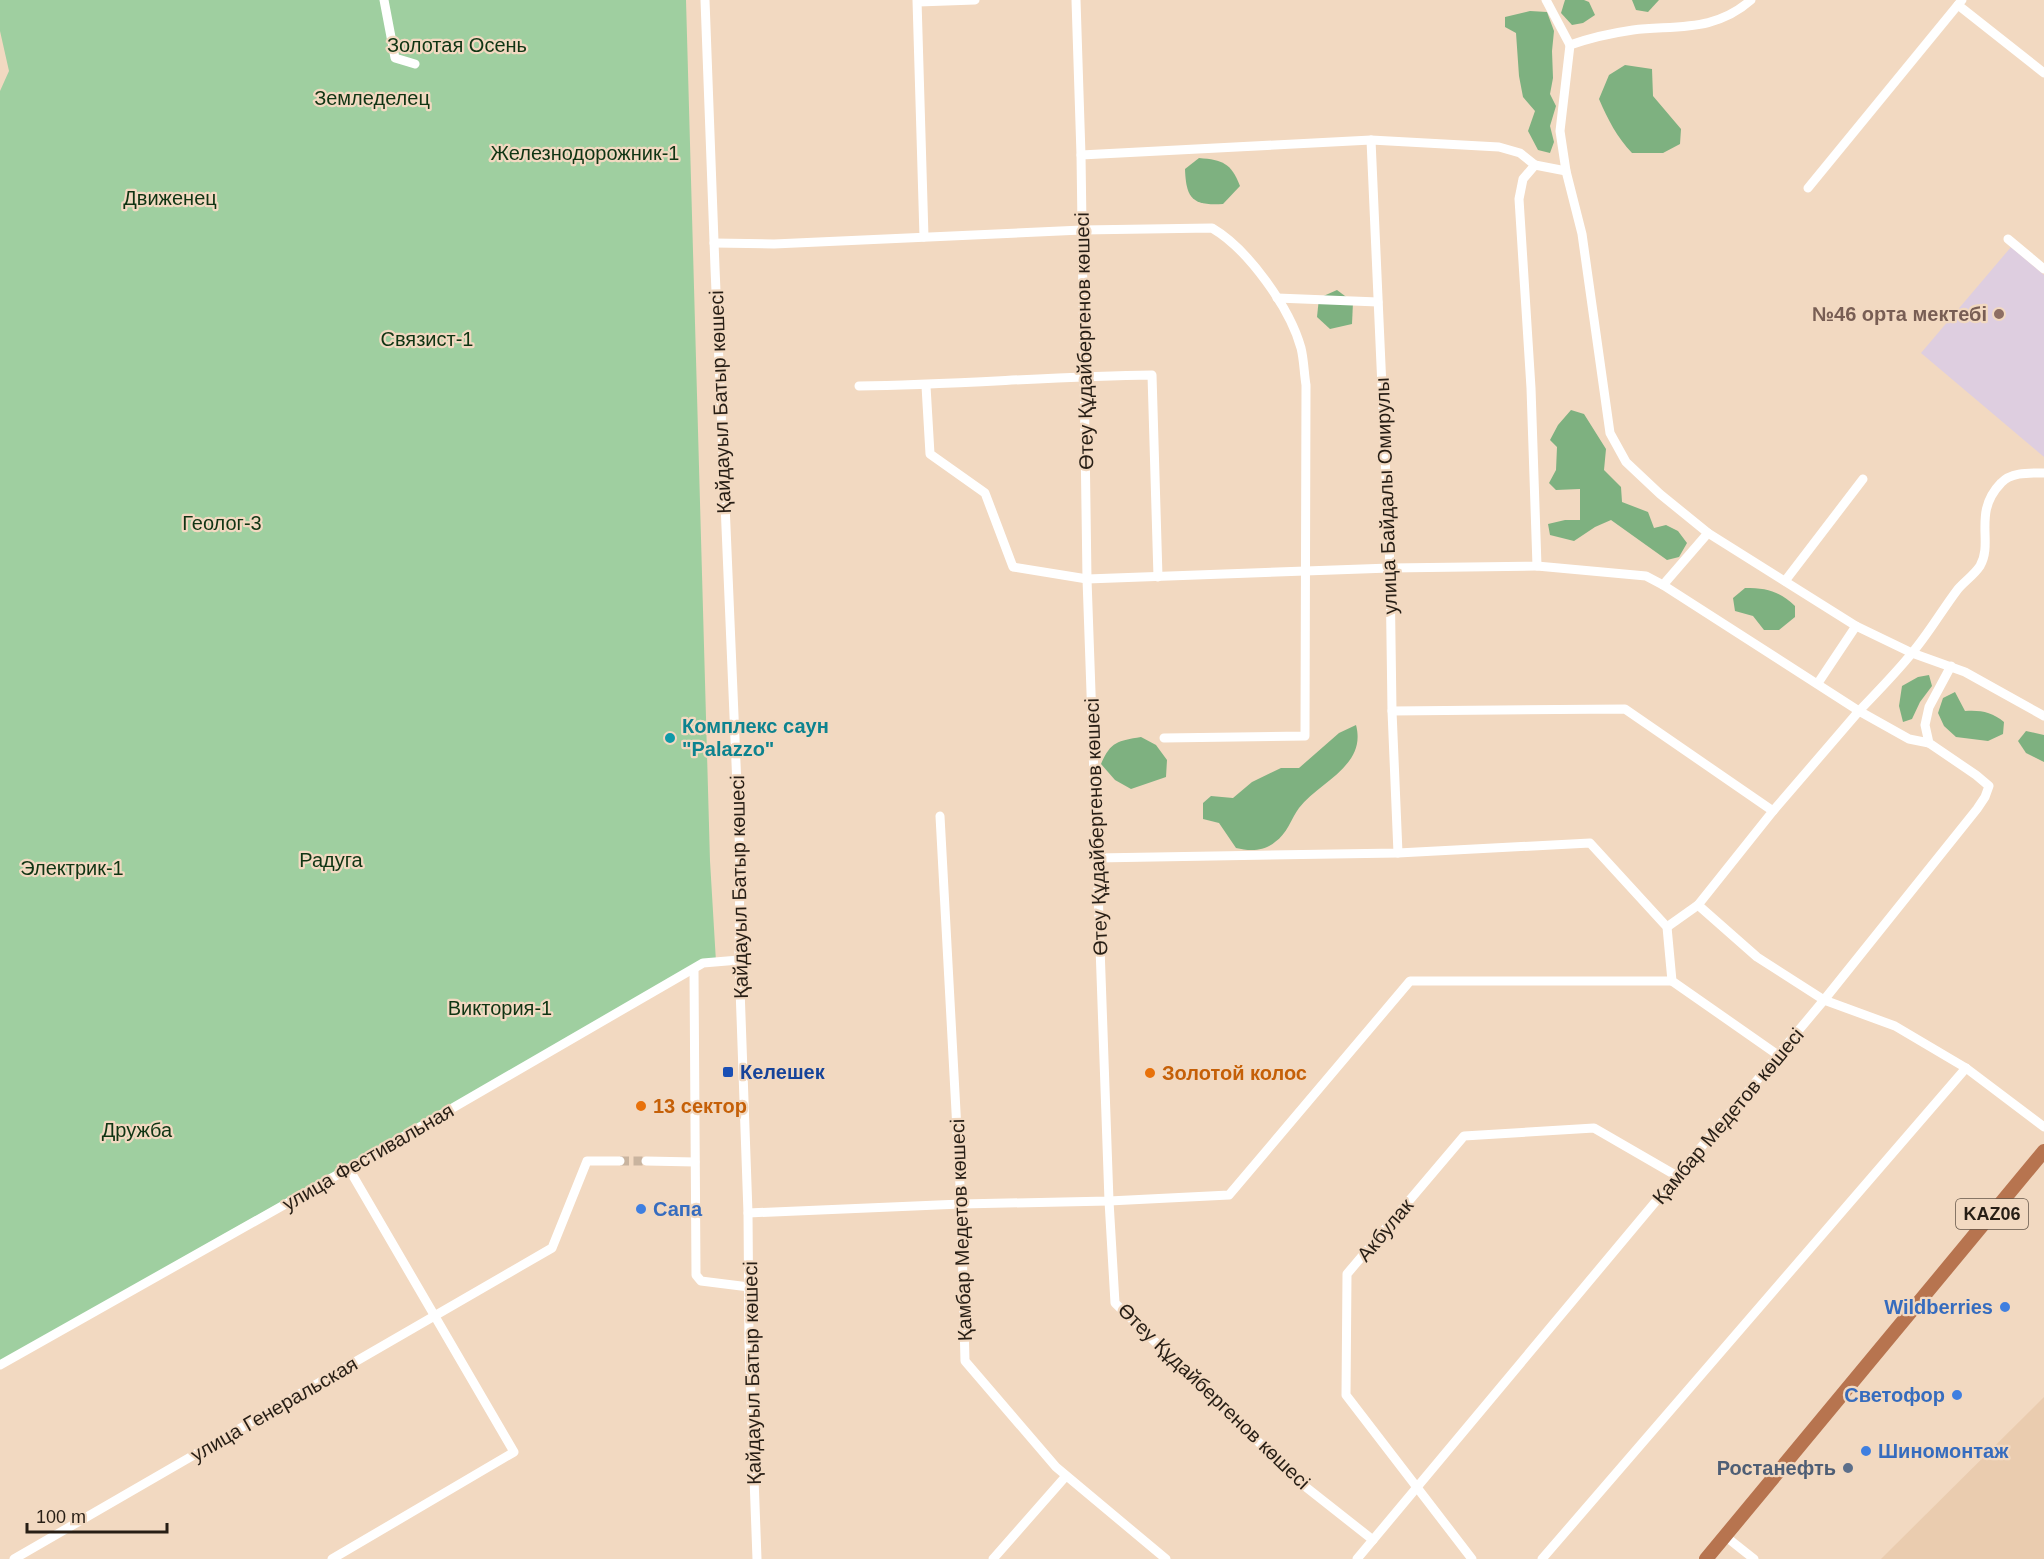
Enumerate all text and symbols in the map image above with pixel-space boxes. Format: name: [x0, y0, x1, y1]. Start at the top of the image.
park label: Золотая Осень: [387, 34, 527, 56]
park label: Земледелец: [314, 87, 430, 109]
park label: Железнодорожник-1: [491, 142, 679, 164]
park label: Движенец: [123, 187, 217, 209]
street label: Өтеу Құдайбергенов көшесі: [1071, 212, 1097, 470]
street label: Қайдауыл Батыр көшесі: [705, 290, 735, 514]
place label: №46 орта мектебі: [1812, 303, 1987, 325]
marker: №46 орта мектебі: [1992, 307, 2006, 321]
park label: Связист-1: [381, 328, 473, 350]
street label: улица Байдалы Омирулы: [1371, 377, 1401, 615]
park label: Геолог-3: [182, 512, 262, 534]
street label: Өтеу Құдайбергенов көшесі: [1081, 698, 1111, 956]
place label: Комплекс саун "Palazzo": [682, 715, 829, 760]
marker: Комплекс саун "Palazzo": [663, 731, 677, 745]
street label: Қайдауыл Батыр көшесі: [726, 775, 752, 999]
park label: Радуга: [299, 849, 364, 871]
park label: Электрик-1: [20, 857, 124, 879]
park label: Виктория-1: [448, 997, 552, 1019]
street label: Қамбар Медетов көшесі: [1648, 1024, 1808, 1208]
place label: Келешек: [740, 1061, 826, 1083]
place label: Золотой колос: [1162, 1062, 1307, 1084]
marker: Келешек: [721, 1065, 735, 1079]
marker: Золотой колос: [1143, 1066, 1157, 1080]
place label: 13 сектор: [653, 1095, 747, 1117]
street label: улица Фестивальная: [279, 1099, 457, 1215]
marker: 13 сектор: [634, 1099, 648, 1113]
street label: Қамбар Медетов көшесі: [946, 1118, 976, 1342]
park label: Дружба: [102, 1119, 173, 1141]
street label: Акбулак: [1353, 1194, 1418, 1266]
place label: Сапа: [653, 1198, 703, 1220]
road number: KАZ06: [1956, 1199, 2028, 1229]
marker: Сапа: [634, 1202, 648, 1216]
street label: Қайдауыл Батыр көшесі: [739, 1261, 765, 1485]
place label: Wildberries: [1884, 1296, 1993, 1318]
street label: Өтеу Құдайбергенов көшесі: [1114, 1299, 1314, 1493]
marker: Wildberries: [1998, 1300, 2012, 1314]
street label: улица Генеральская: [187, 1352, 361, 1466]
place label: Светофор: [1844, 1384, 1945, 1406]
marker: Светофор: [1950, 1388, 1964, 1402]
place label: Шиномонтаж: [1878, 1440, 2009, 1462]
marker: Шиномонтаж: [1859, 1444, 1873, 1458]
place label: Ростанефть: [1717, 1457, 1836, 1479]
marker: Ростанефть: [1841, 1461, 1855, 1475]
scale bar: [27, 1496, 166, 1534]
text: 100 m: [36, 1507, 86, 1527]

